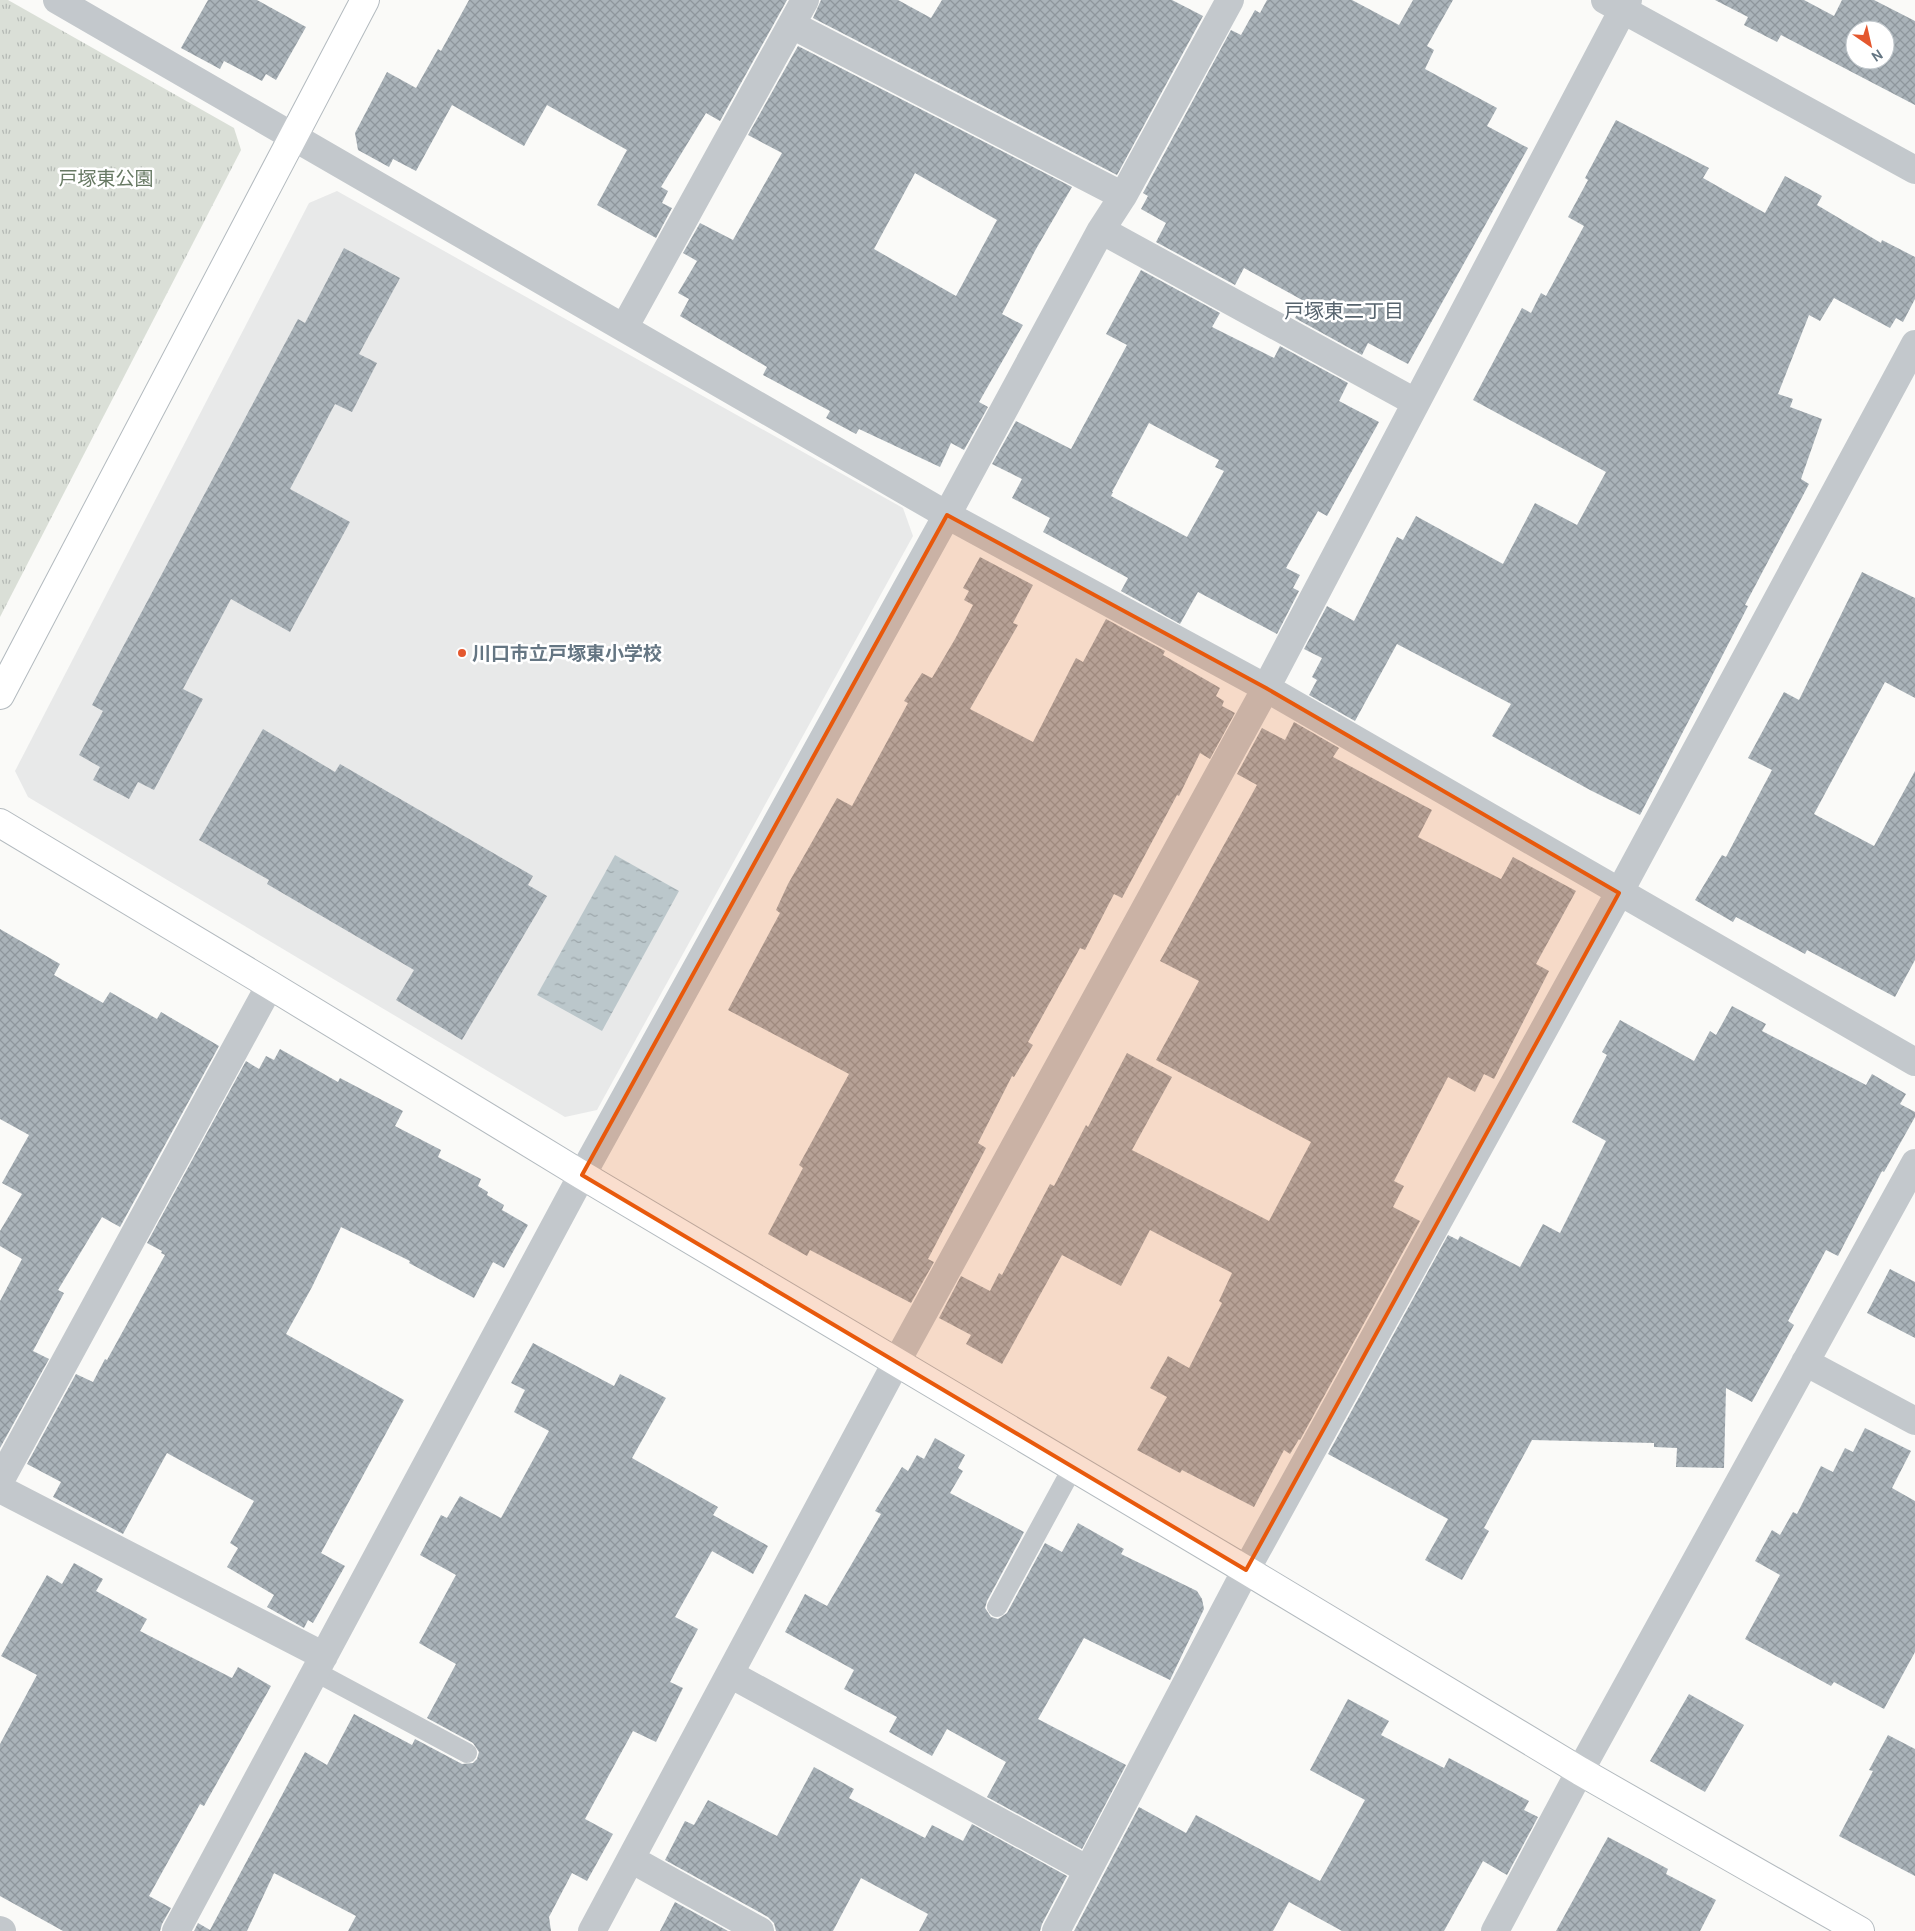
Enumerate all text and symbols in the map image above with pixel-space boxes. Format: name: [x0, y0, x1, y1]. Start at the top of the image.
north arrow: [1845, 20, 1895, 70]
text: N: [1868, 46, 1886, 66]
park label: 戸塚東公園: [58, 167, 154, 190]
district label: 戸塚東二丁目: [1284, 299, 1404, 323]
place label: 川口市立戸塚東小学校: [472, 642, 662, 665]
marker: 川口市立戸塚東小学校: [456, 647, 468, 659]

